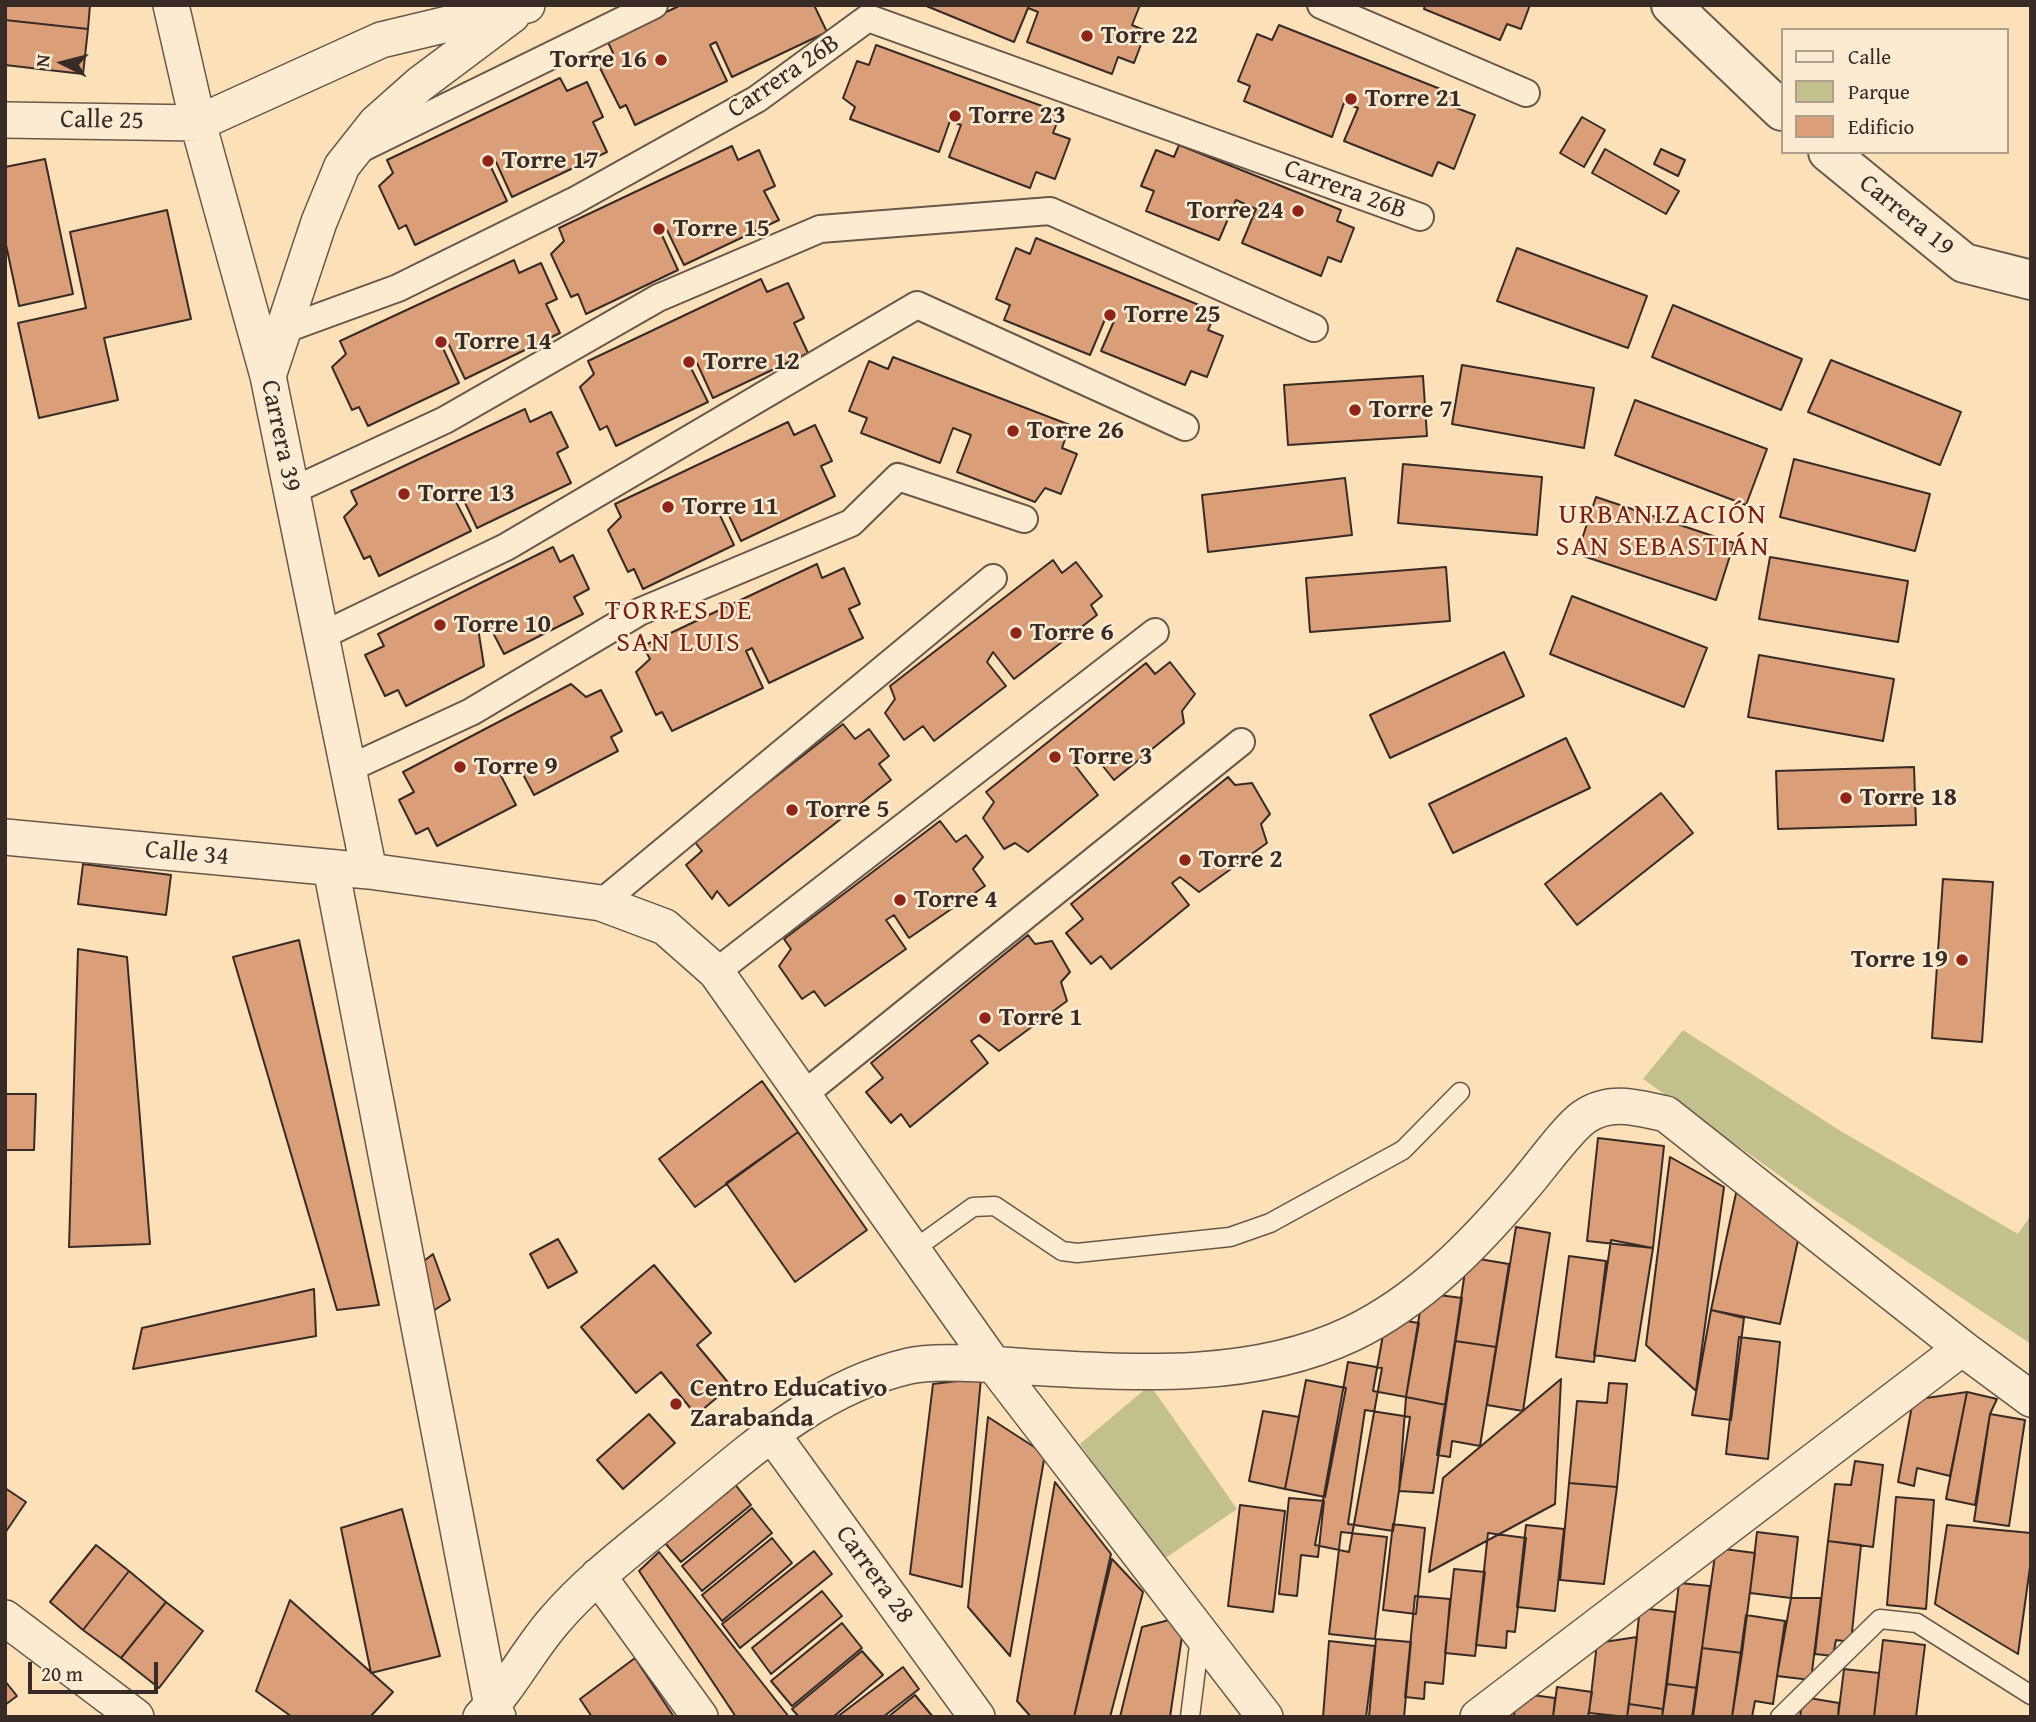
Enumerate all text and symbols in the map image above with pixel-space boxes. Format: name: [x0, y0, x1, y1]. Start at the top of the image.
place label: Torre 22: [1101, 20, 1198, 52]
north arrow: [28, 28, 98, 98]
street label: Carrera 26B: [722, 28, 846, 126]
marker: Torre 22: [1079, 28, 1095, 44]
legend: [1780, 28, 2008, 154]
text: Calle: [1848, 41, 1891, 72]
place label: Torre 16: [550, 44, 647, 76]
marker: Torre 16: [653, 52, 669, 68]
text: N: [28, 53, 57, 69]
text: Parque: [1848, 76, 1910, 107]
place label: Torre 21: [1365, 83, 1462, 115]
marker: Torre 21: [1343, 91, 1359, 107]
place label: Torre 23: [969, 100, 1066, 132]
street label: Calle 25: [60, 105, 144, 137]
marker: Torre 23: [947, 108, 963, 124]
text: Edificio: [1848, 111, 1914, 142]
place label: Torre 17: [502, 145, 599, 177]
marker: Torre 17: [480, 153, 496, 169]
street label: Carrera 26B: [1280, 153, 1410, 227]
street label: Carrera 19: [1852, 168, 1960, 264]
place label: Torre 24: [1187, 195, 1284, 227]
marker: Torre 24: [1290, 203, 1306, 219]
place label: Torre 15: [673, 213, 770, 245]
marker: Torre 15: [651, 221, 667, 237]
place label: Torre 25: [1124, 299, 1221, 331]
marker: Torre 25: [1102, 307, 1118, 323]
place label: Torre 14: [455, 326, 552, 358]
marker: Torre 14: [433, 334, 449, 350]
place label: Torre 12: [703, 346, 800, 378]
marker: Torre 12: [681, 354, 697, 370]
street label: Carrera 39: [253, 377, 307, 495]
place label: Torre 7: [1369, 394, 1453, 426]
marker: Torre 7: [1347, 402, 1363, 418]
place label: Torre 26: [1027, 415, 1124, 447]
marker: Torre 26: [1005, 423, 1021, 439]
place label: Torre 13: [418, 478, 515, 510]
marker: Torre 13: [396, 486, 412, 502]
place label: Torre 11: [682, 491, 779, 523]
marker: Torre 11: [660, 499, 676, 515]
district label: URBANIZACIÓN SAN SEBASTIÁN: [1557, 499, 1769, 565]
district label: TORRES DE SAN LUIS: [606, 595, 752, 661]
place label: Torre 10: [454, 609, 551, 641]
marker: Torre 10: [432, 617, 448, 633]
place label: Torre 6: [1030, 617, 1114, 649]
marker: Torre 6: [1008, 625, 1024, 641]
place label: Torre 3: [1069, 741, 1153, 773]
marker: Torre 3: [1047, 749, 1063, 765]
place label: Torre 9: [474, 751, 558, 783]
marker: Torre 9: [452, 759, 468, 775]
place label: Torre 18: [1860, 782, 1957, 814]
marker: Torre 18: [1838, 790, 1854, 806]
place label: Torre 5: [806, 794, 890, 826]
marker: Torre 5: [784, 802, 800, 818]
street label: Calle 34: [144, 835, 230, 873]
place label: Torre 2: [1199, 844, 1283, 876]
marker: Torre 2: [1177, 852, 1193, 868]
place label: Torre 4: [914, 884, 998, 916]
marker: Torre 4: [892, 892, 908, 908]
place label: Torre 19: [1851, 944, 1948, 976]
marker: Torre 19: [1954, 952, 1970, 968]
place label: Torre 1: [999, 1002, 1083, 1034]
marker: Torre 1: [977, 1010, 993, 1026]
place label: Centro Educativo Zarabanda: [690, 1373, 887, 1434]
marker: Centro Educativo Zarabanda: [668, 1396, 684, 1412]
street label: Carrera 28: [828, 1520, 920, 1630]
scale bar: [32, 1648, 161, 1692]
text: 20 m: [41, 1658, 83, 1689]

